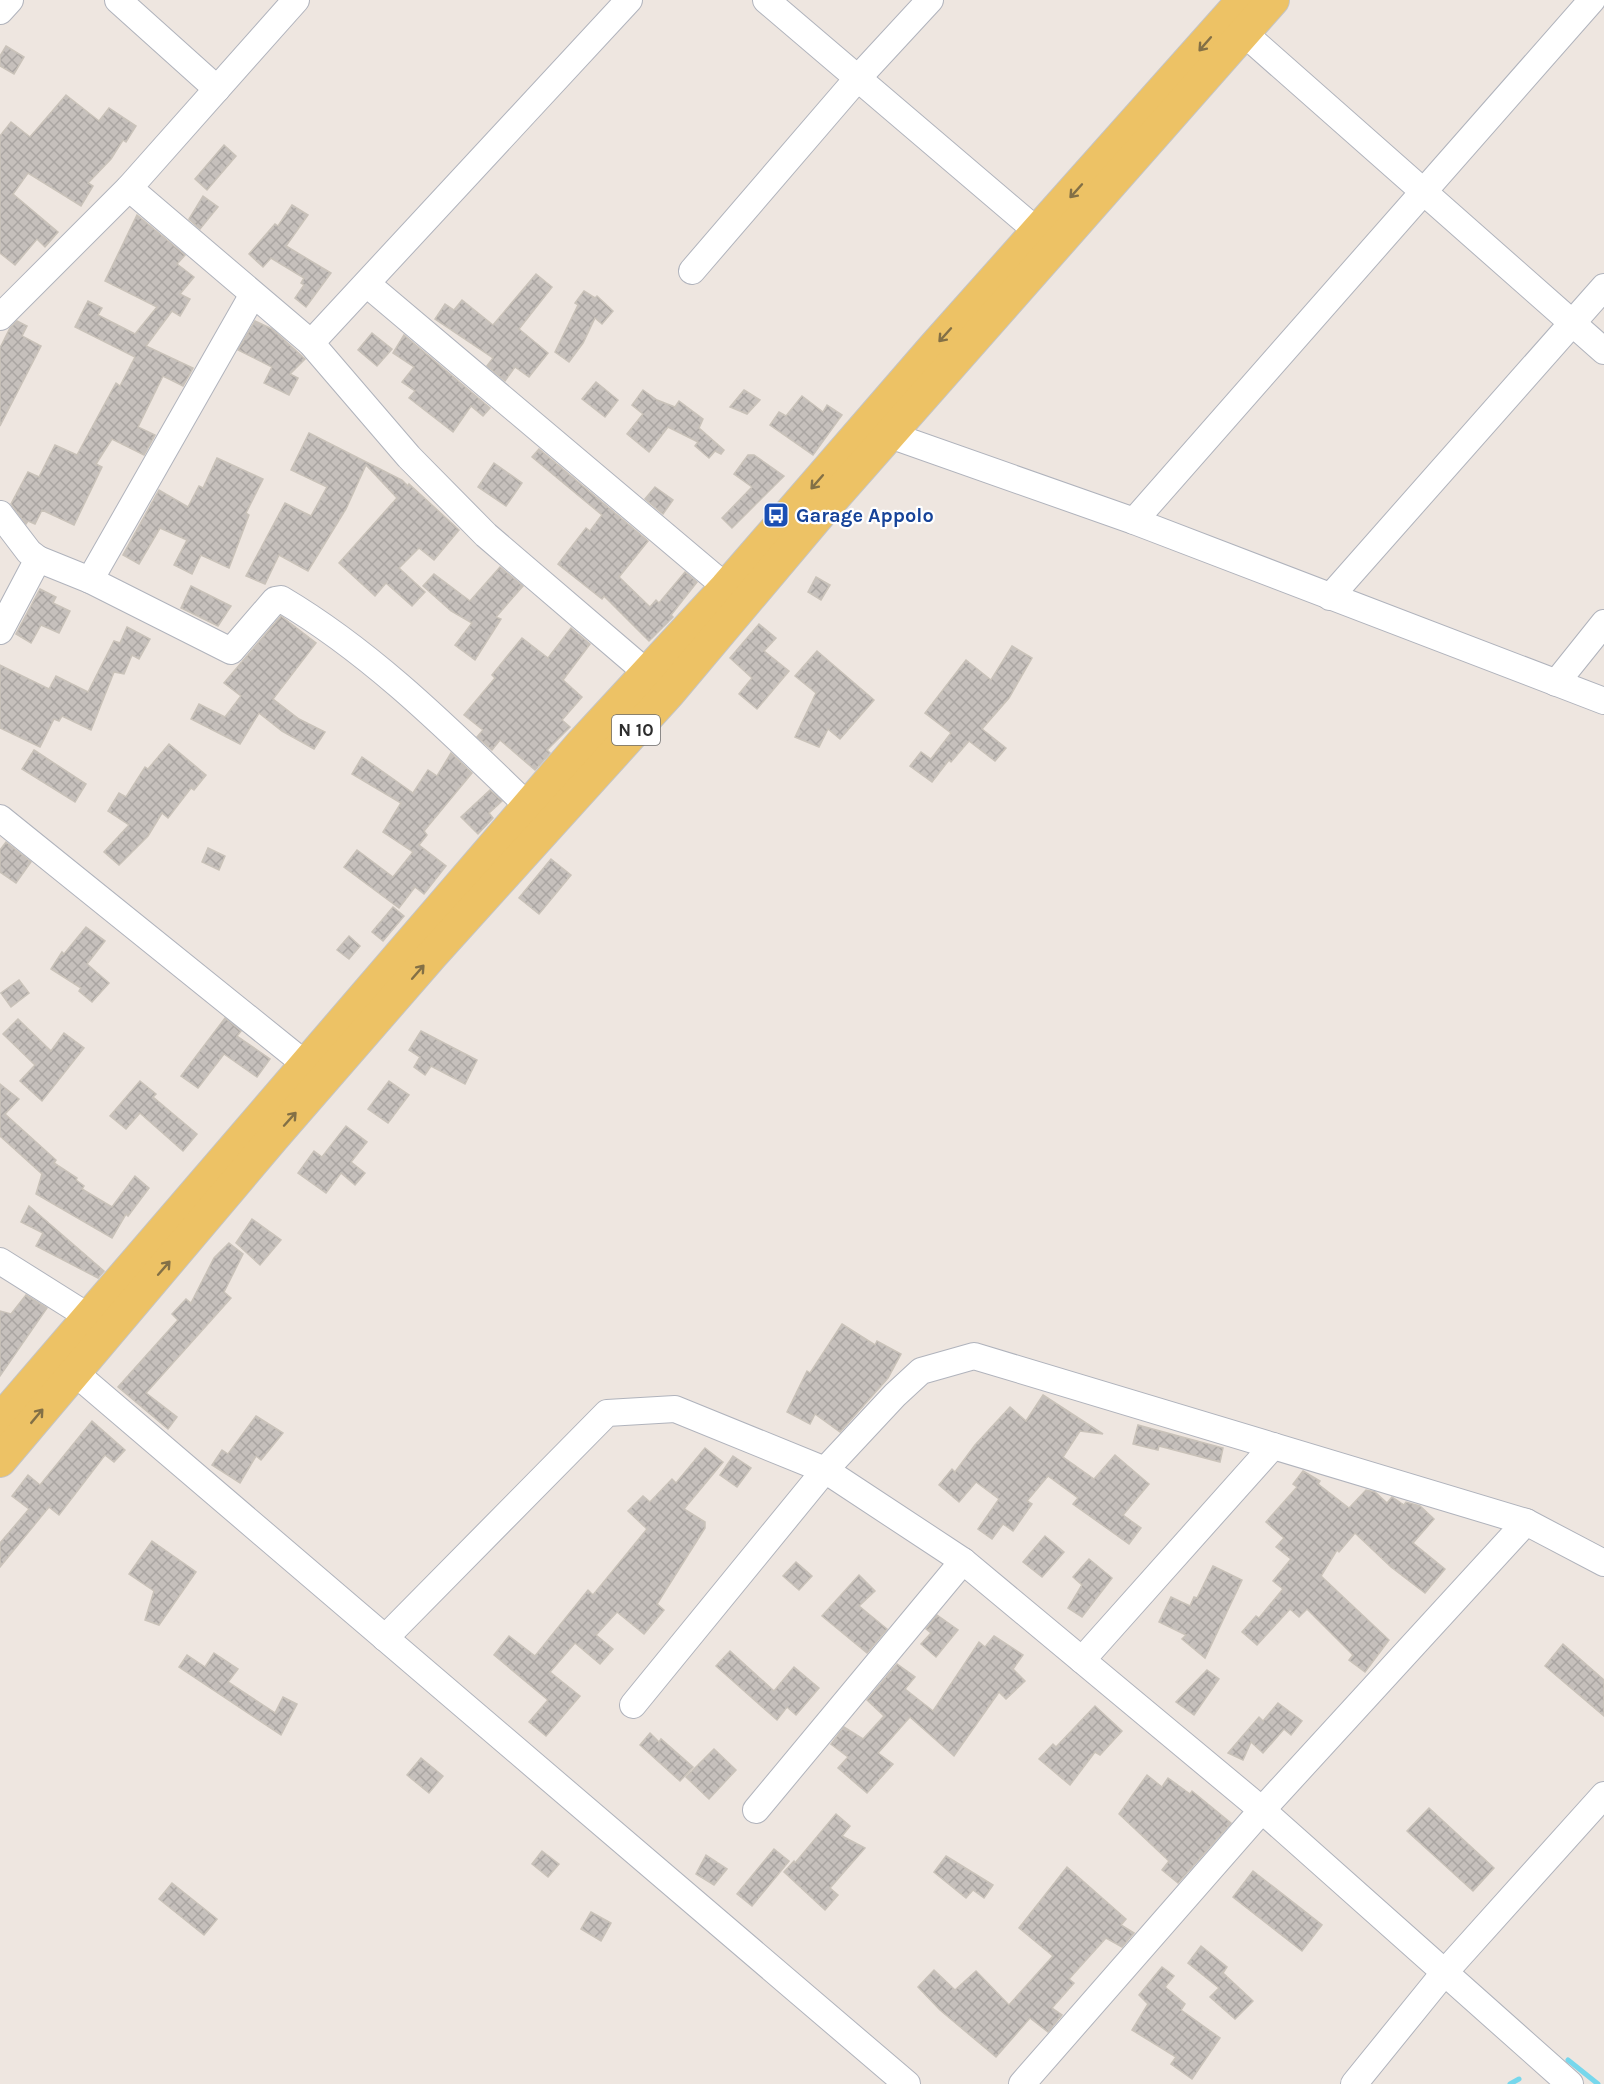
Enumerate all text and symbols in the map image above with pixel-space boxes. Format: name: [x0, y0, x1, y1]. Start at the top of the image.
one-way arrow: [1198, 36, 1211, 52]
one-way arrow: [1069, 183, 1083, 198]
one-way arrow: [938, 327, 952, 342]
one-way arrow: [810, 474, 824, 489]
bus stop icon: Garage Appolo: [761, 500, 791, 530]
place label: Garage Appolo: [796, 504, 934, 527]
road number: N 10: [612, 715, 660, 745]
one-way arrow: [411, 965, 425, 980]
one-way arrow: [283, 1112, 297, 1127]
one-way arrow: [157, 1261, 171, 1276]
one-way arrow: [31, 1408, 44, 1424]

